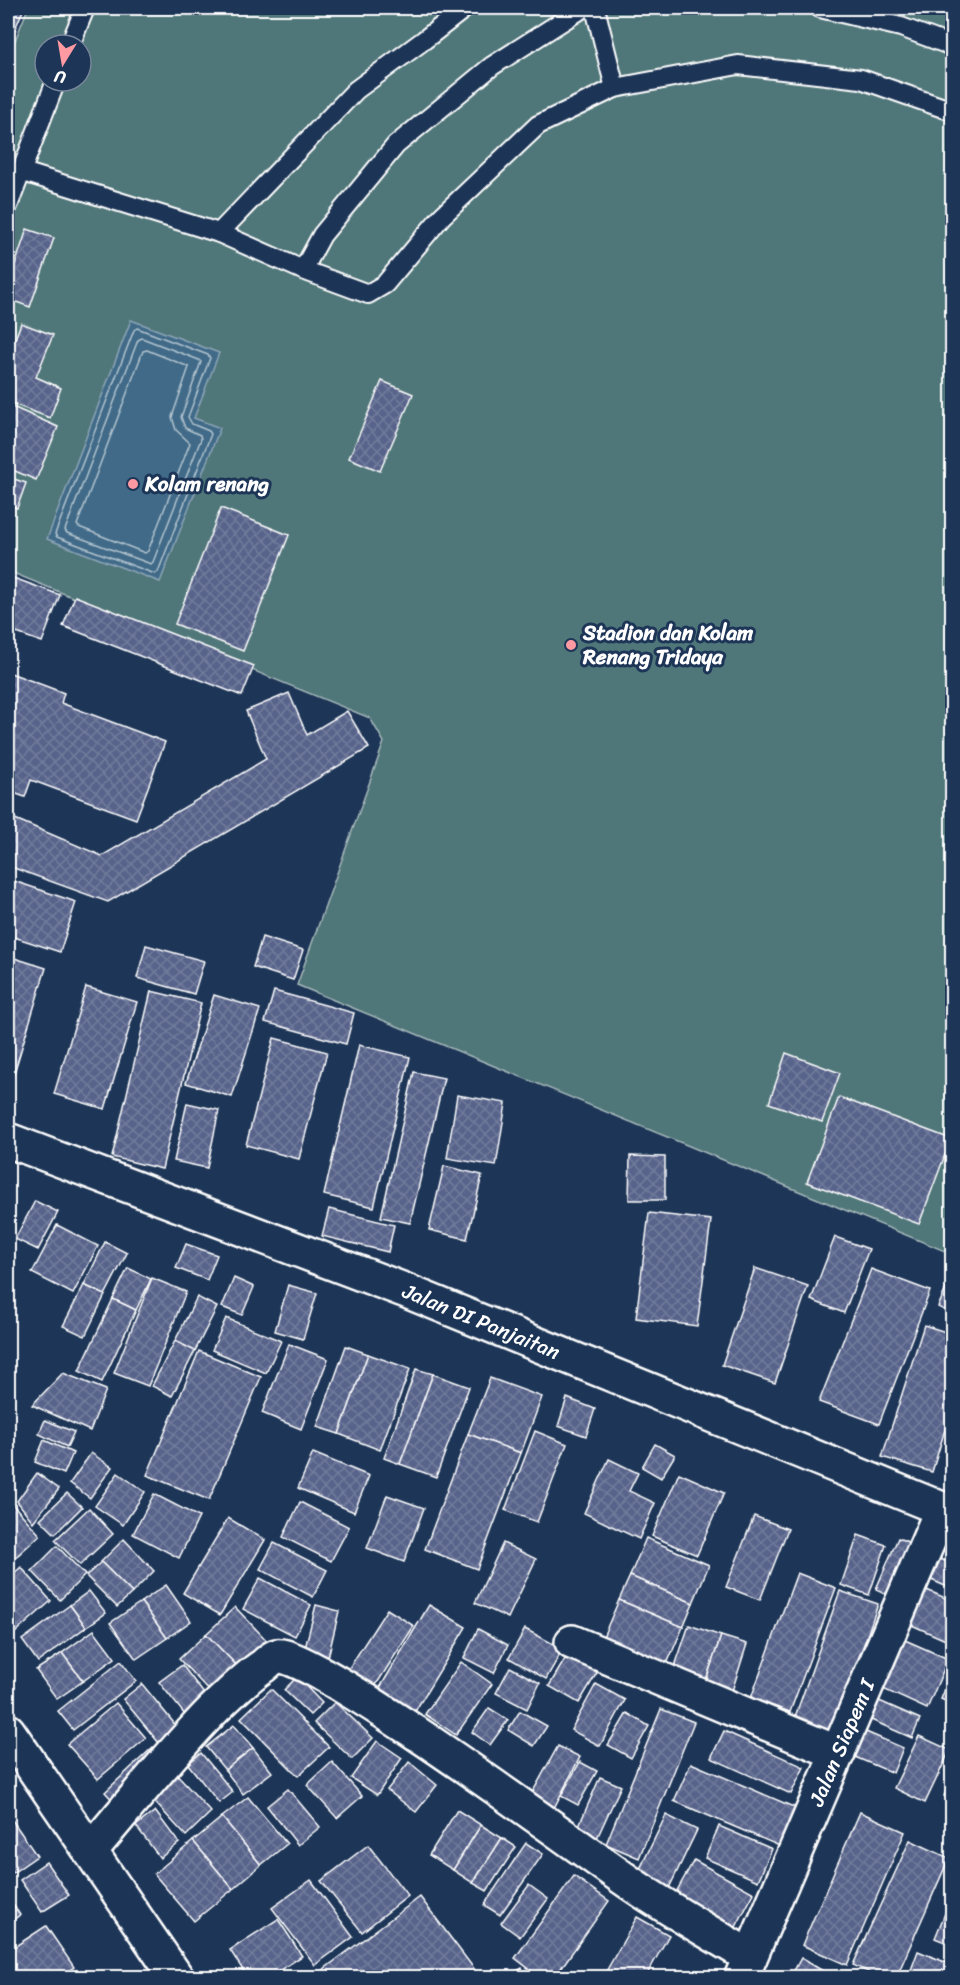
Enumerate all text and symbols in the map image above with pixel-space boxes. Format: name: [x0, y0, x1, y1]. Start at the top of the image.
north arrow: [33, 33, 93, 93]
text: U: [51, 62, 68, 92]
place label: Kolam renang: [144, 465, 269, 503]
marker: Kolam renang: [126, 477, 140, 491]
place label: Stadion dan Kolam Renang Tridaya: [582, 614, 754, 676]
marker: Stadion dan Kolam Renang Tridaya: [564, 638, 578, 652]
street label: Jalan DI Panjaitan: [396, 1272, 566, 1371]
street label: Jalan Siapem I: [798, 1671, 887, 1813]

